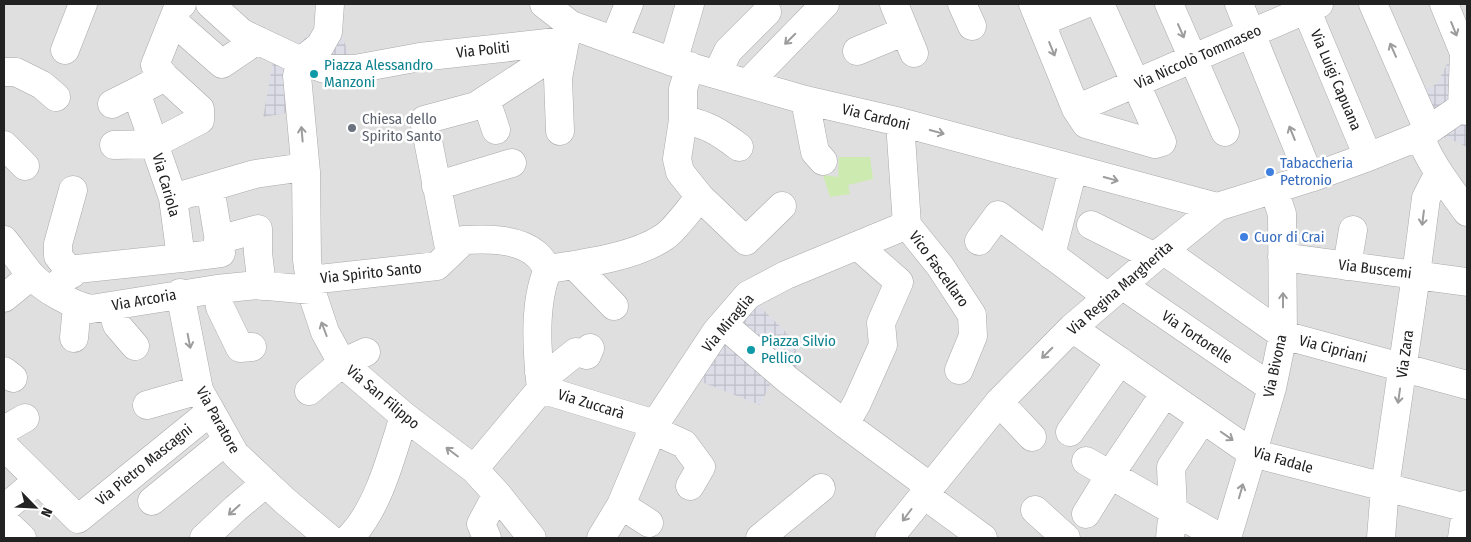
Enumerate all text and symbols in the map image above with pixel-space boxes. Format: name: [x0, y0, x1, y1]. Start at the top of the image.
one-way arrow: [1450, 20, 1459, 36]
street label: Via Niccolò Tommaseo: [1132, 21, 1264, 93]
one-way arrow: [1177, 23, 1187, 38]
street label: Via Luigi Capuana: [1307, 27, 1365, 133]
one-way arrow: [785, 32, 797, 44]
street label: Via Politi: [455, 38, 511, 62]
one-way arrow: [1048, 41, 1057, 56]
one-way arrow: [1388, 43, 1398, 58]
place label: Piazza Alessandro Manzoni: [324, 56, 433, 91]
marker: Piazza Alessandro Manzoni: [308, 68, 320, 80]
street label: Via Cardoni: [840, 100, 912, 134]
place label: Chiesa dello Spirito Santo: [362, 110, 442, 145]
marker: Chiesa dello Spirito Santo: [346, 122, 358, 134]
one-way arrow: [297, 126, 307, 142]
one-way arrow: [1287, 126, 1296, 141]
one-way arrow: [929, 128, 945, 137]
street label: Via Cariola: [148, 151, 184, 219]
place label: Tabaccheria Petronio: [1280, 154, 1353, 189]
marker: Tabaccheria Petronio: [1264, 166, 1276, 178]
one-way arrow: [1103, 175, 1119, 184]
one-way arrow: [1418, 209, 1428, 225]
street label: Vico Fascellaro: [905, 227, 973, 311]
place label: Cuor di Crai: [1254, 228, 1325, 246]
marker: Cuor di Crai: [1238, 231, 1250, 243]
street label: Via Regina Margherita: [1064, 237, 1176, 339]
street label: Via Buscemi: [1337, 256, 1413, 282]
street label: Via Spirito Santo: [319, 259, 423, 287]
street label: Via Arcoria: [110, 285, 178, 315]
street label: Via Miraglia: [698, 290, 758, 356]
one-way arrow: [1278, 292, 1288, 308]
street label: Via Tortorelle: [1158, 307, 1236, 367]
one-way arrow: [319, 321, 328, 336]
street label: Via Zara: [1393, 329, 1417, 379]
street label: Via Cipriani: [1297, 331, 1369, 367]
place label: Piazza Silvio Pellico: [761, 332, 836, 367]
one-way arrow: [185, 333, 195, 349]
street label: Via Bivona: [1260, 333, 1290, 399]
marker: Piazza Silvio Pellico: [745, 344, 757, 356]
one-way arrow: [1041, 347, 1054, 359]
street label: Via San Filippo: [343, 361, 423, 433]
street label: Via Paratore: [192, 383, 244, 457]
street label: Via Zuccarà: [555, 385, 627, 423]
one-way arrow: [1394, 388, 1404, 404]
street label: Via Pietro Mascagni: [92, 421, 196, 509]
one-way arrow: [1220, 431, 1234, 441]
street label: Via Fadale: [1251, 443, 1315, 477]
one-way arrow: [445, 447, 459, 457]
north arrow: [10, 482, 60, 532]
one-way arrow: [1236, 484, 1246, 500]
one-way arrow: [227, 504, 240, 516]
text: N: [37, 505, 56, 519]
one-way arrow: [902, 508, 912, 522]

